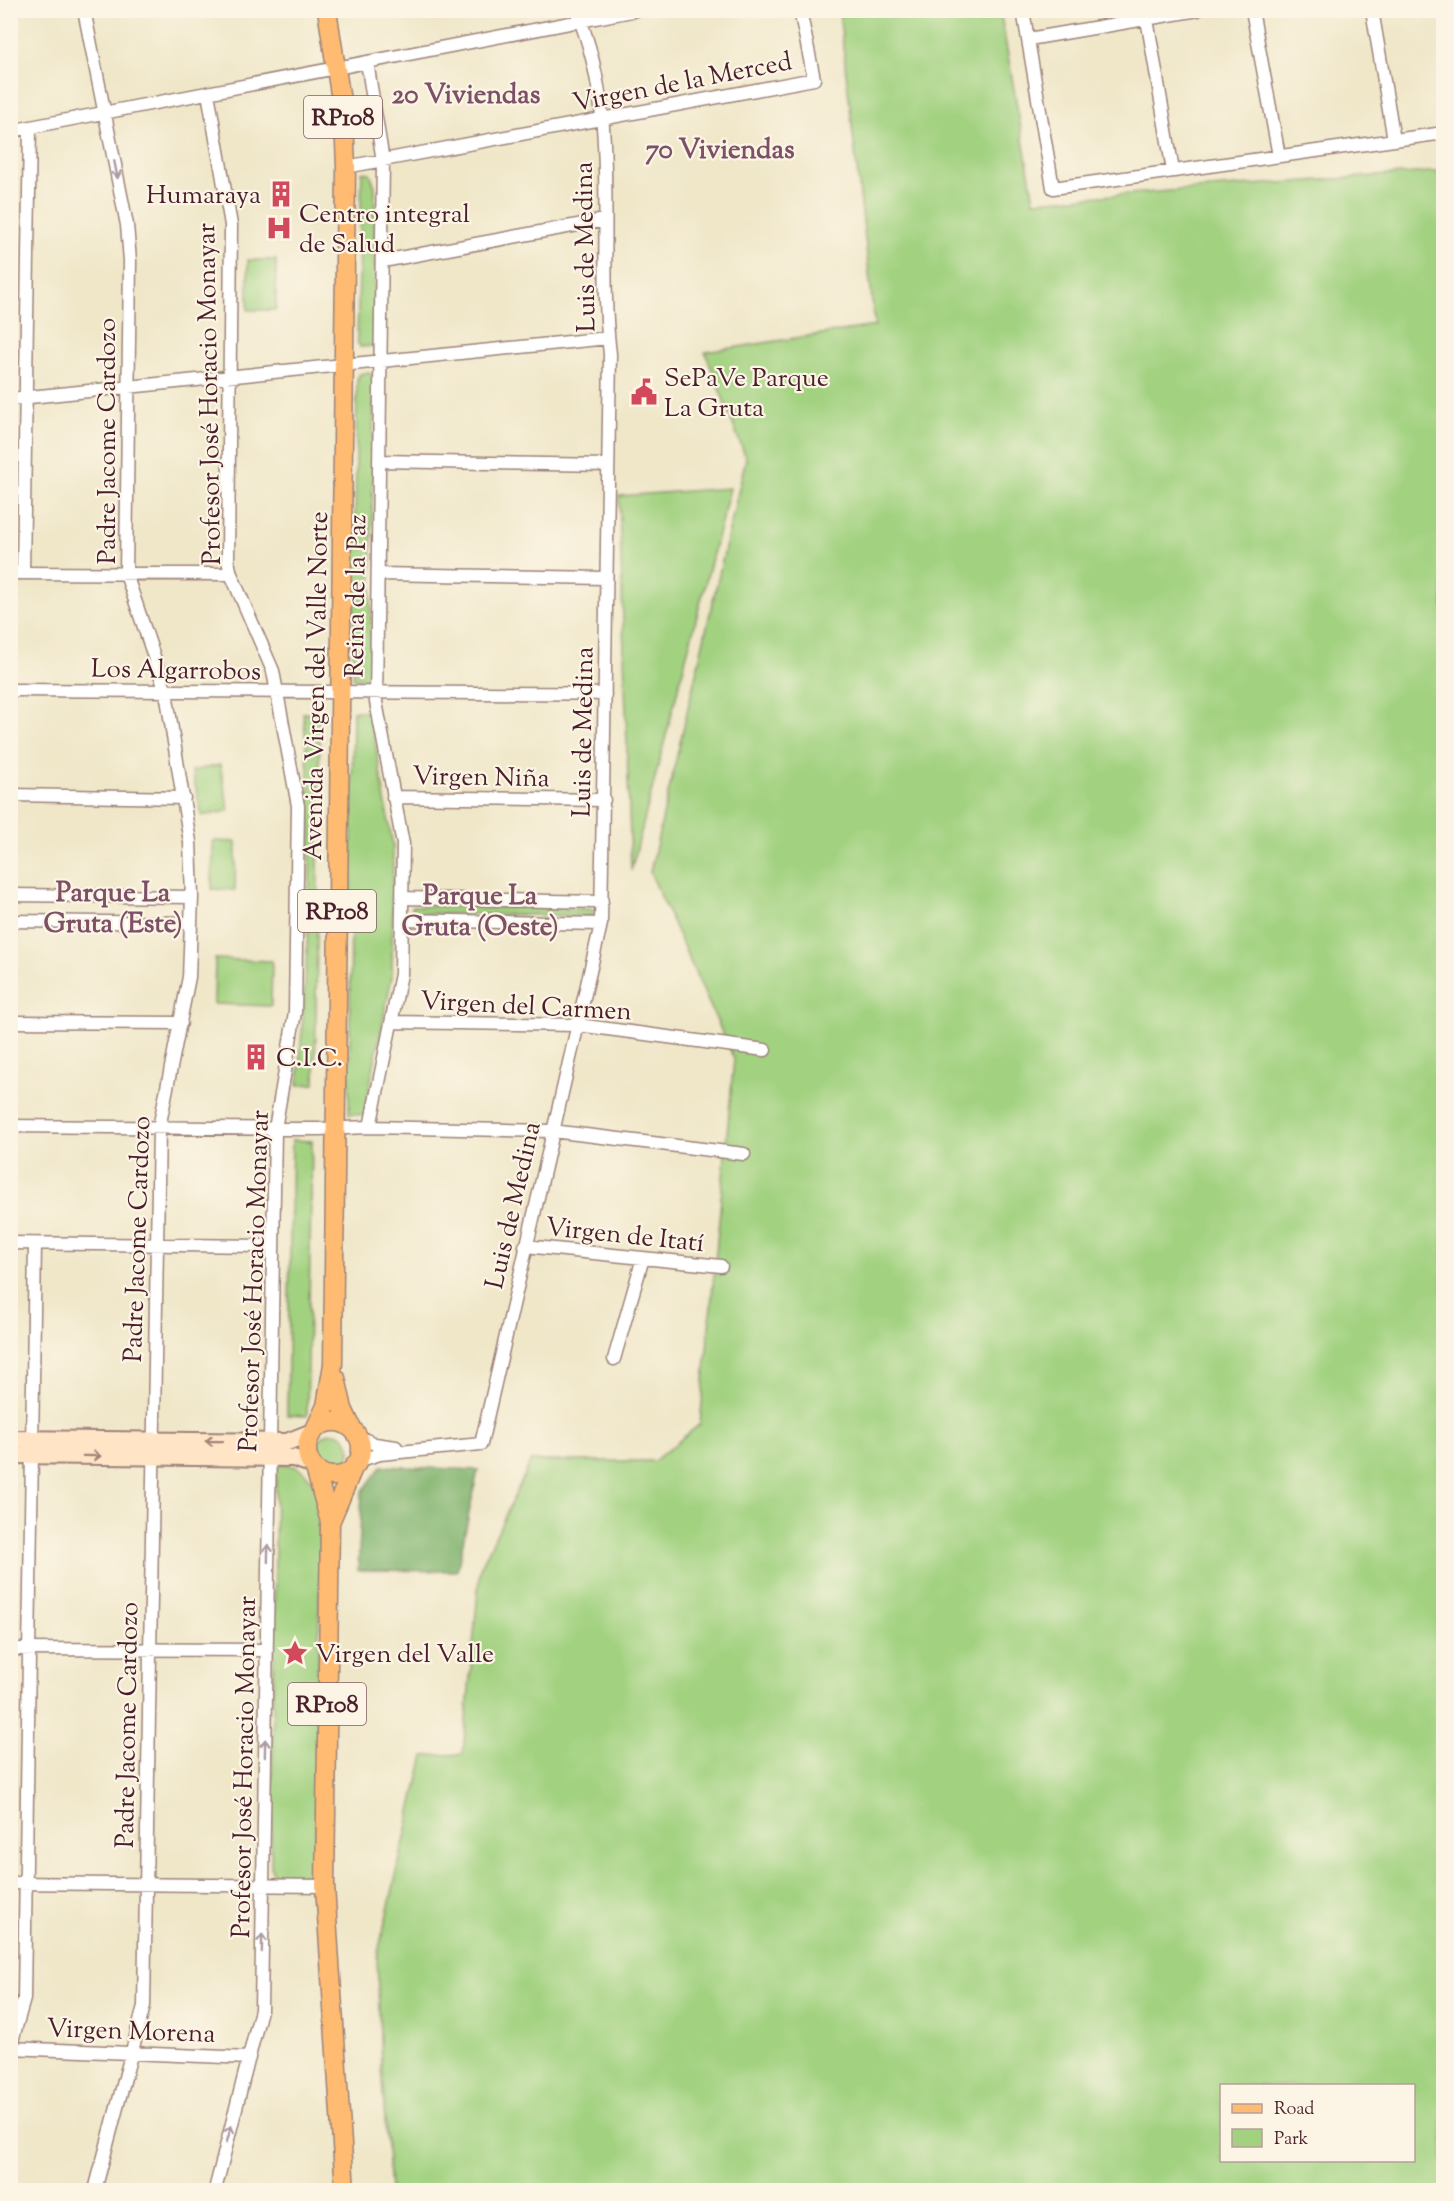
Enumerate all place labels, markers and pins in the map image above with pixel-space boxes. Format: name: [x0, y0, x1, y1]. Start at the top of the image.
place label: Humaraya: [146, 178, 261, 215]
building icon: Humaraya: [266, 179, 296, 209]
place label: Centro integral de Salud: [299, 197, 470, 264]
hospital icon: Centro integral de Salud: [264, 213, 294, 243]
place label: SePaVe Parque La Gruta: [664, 361, 829, 428]
public building icon: SePaVe Parque La Gruta: [629, 377, 659, 407]
place label: C.I.C.: [276, 1041, 343, 1078]
building icon: C.I.C.: [241, 1042, 271, 1072]
place label: Virgen del Valle: [315, 1637, 494, 1674]
place icon: Virgen del Valle: [280, 1638, 310, 1668]

